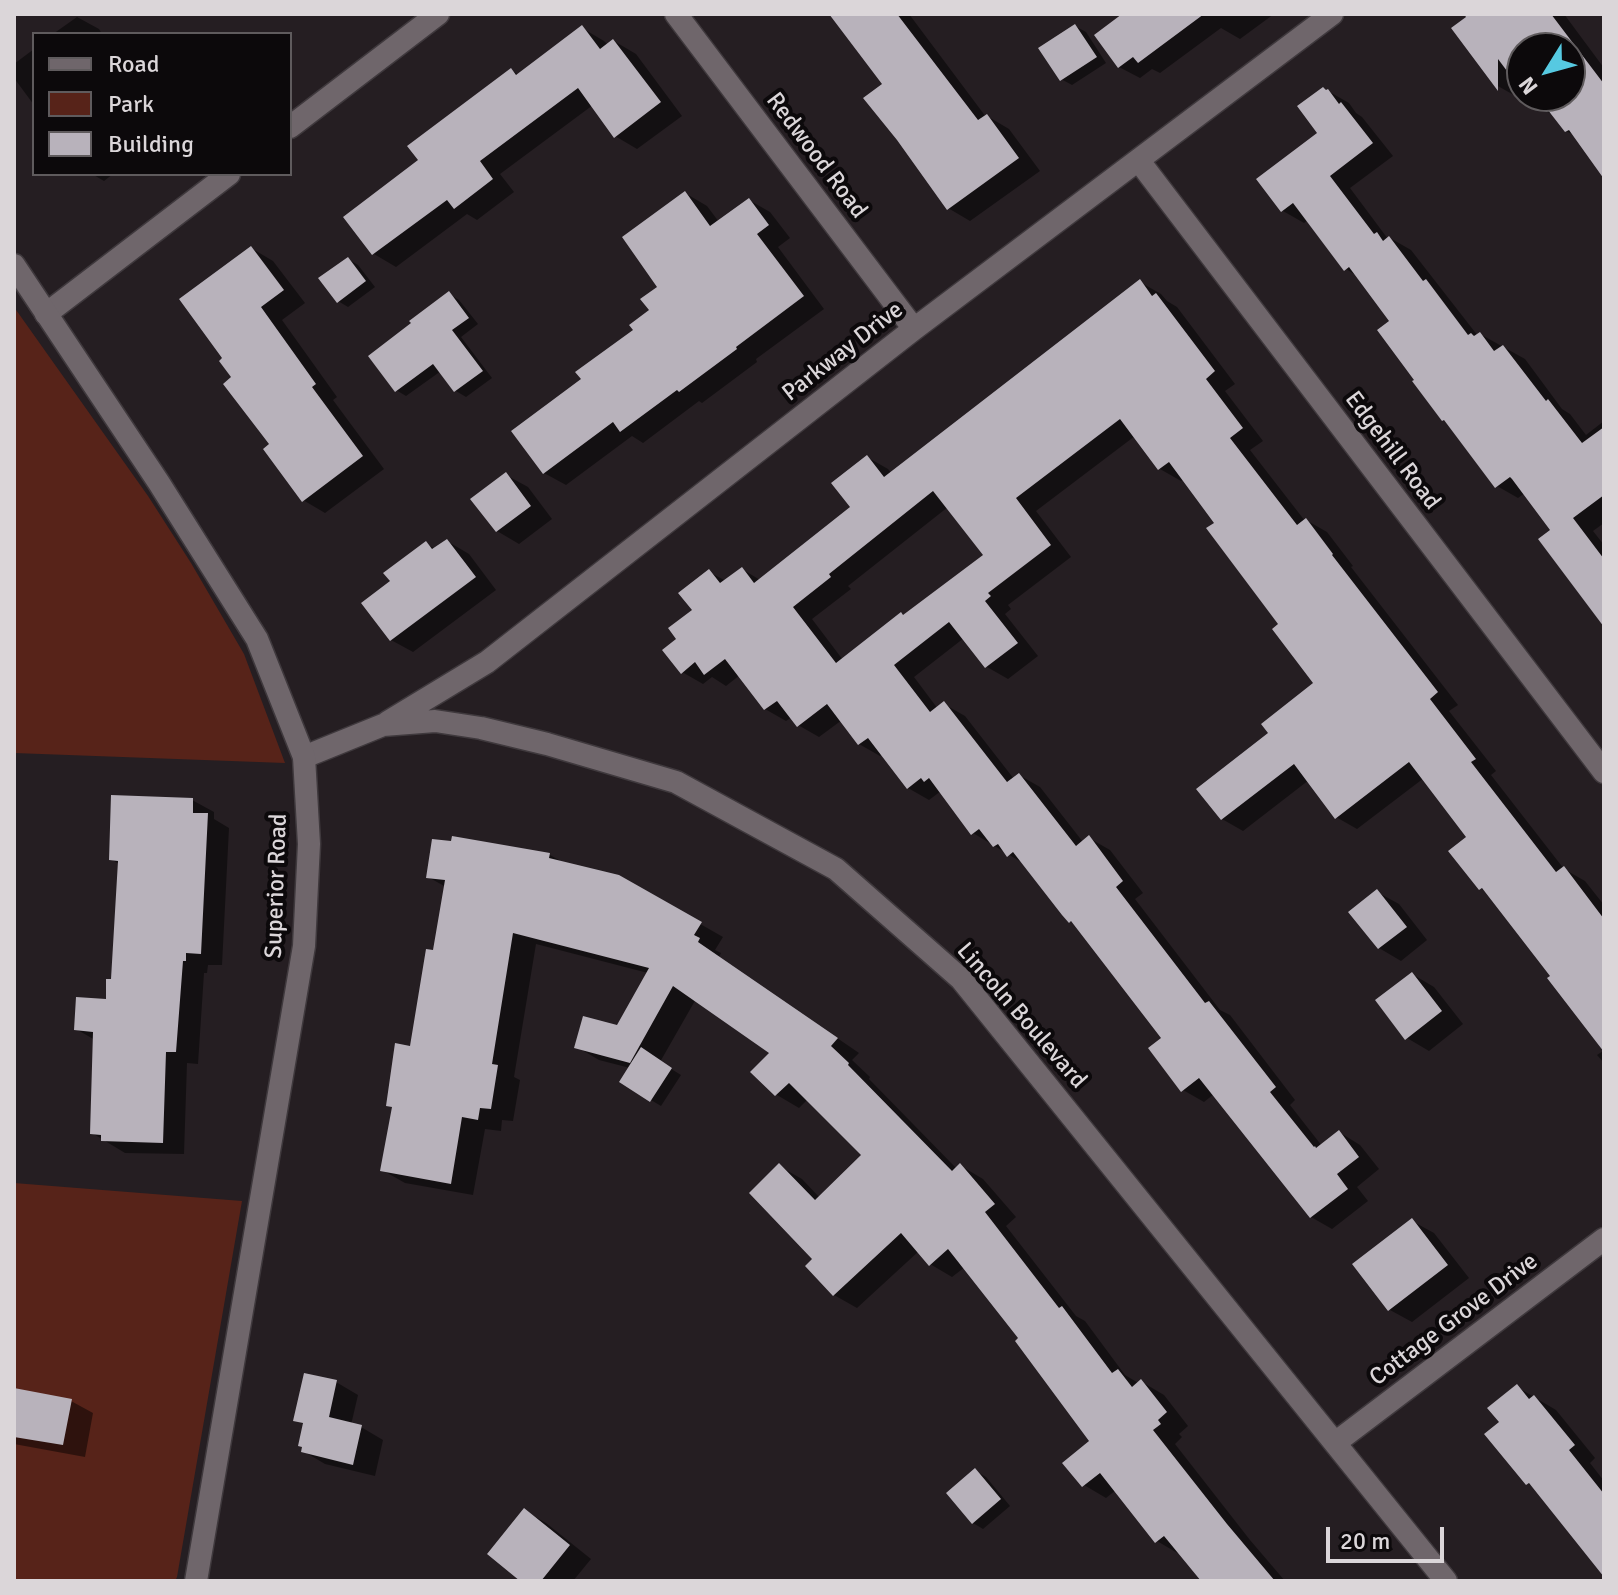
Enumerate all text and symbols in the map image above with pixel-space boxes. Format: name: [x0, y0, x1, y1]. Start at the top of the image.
legend: [32, 32, 292, 176]
north arrow: [1506, 32, 1586, 112]
text: Road: [108, 49, 159, 79]
text: N: [1513, 71, 1543, 100]
street label: Redwood Road: [759, 87, 873, 225]
text: Park: [108, 89, 154, 119]
text: Building: [108, 129, 194, 159]
street label: Parkway Drive: [777, 296, 909, 408]
street label: Edgehill Road: [1338, 386, 1446, 516]
street label: Superior Road: [260, 813, 294, 959]
street label: Lincoln Boulevard: [950, 937, 1092, 1095]
street label: Cottage Grove Drive: [1364, 1247, 1544, 1393]
scale bar: [1330, 1511, 1448, 1561]
text: 20 m: [1340, 1526, 1390, 1556]

